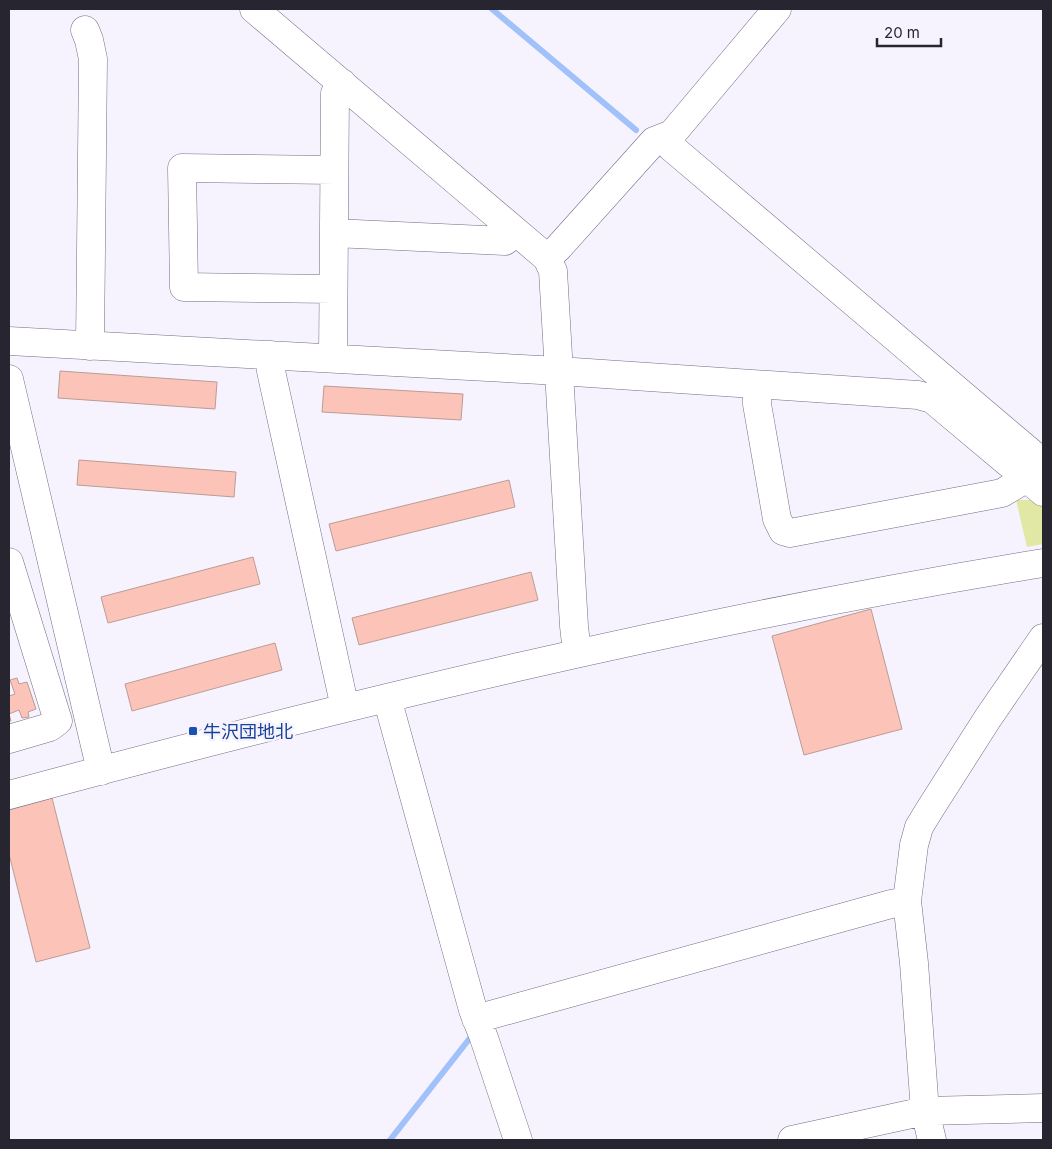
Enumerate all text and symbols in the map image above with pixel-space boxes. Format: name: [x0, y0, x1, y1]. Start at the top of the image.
scale bar: [877, 15, 941, 47]
text: 20 m: [884, 23, 920, 42]
place label: 牛沢団地北: [203, 721, 293, 742]
marker: 牛沢団地北: [187, 725, 199, 737]

